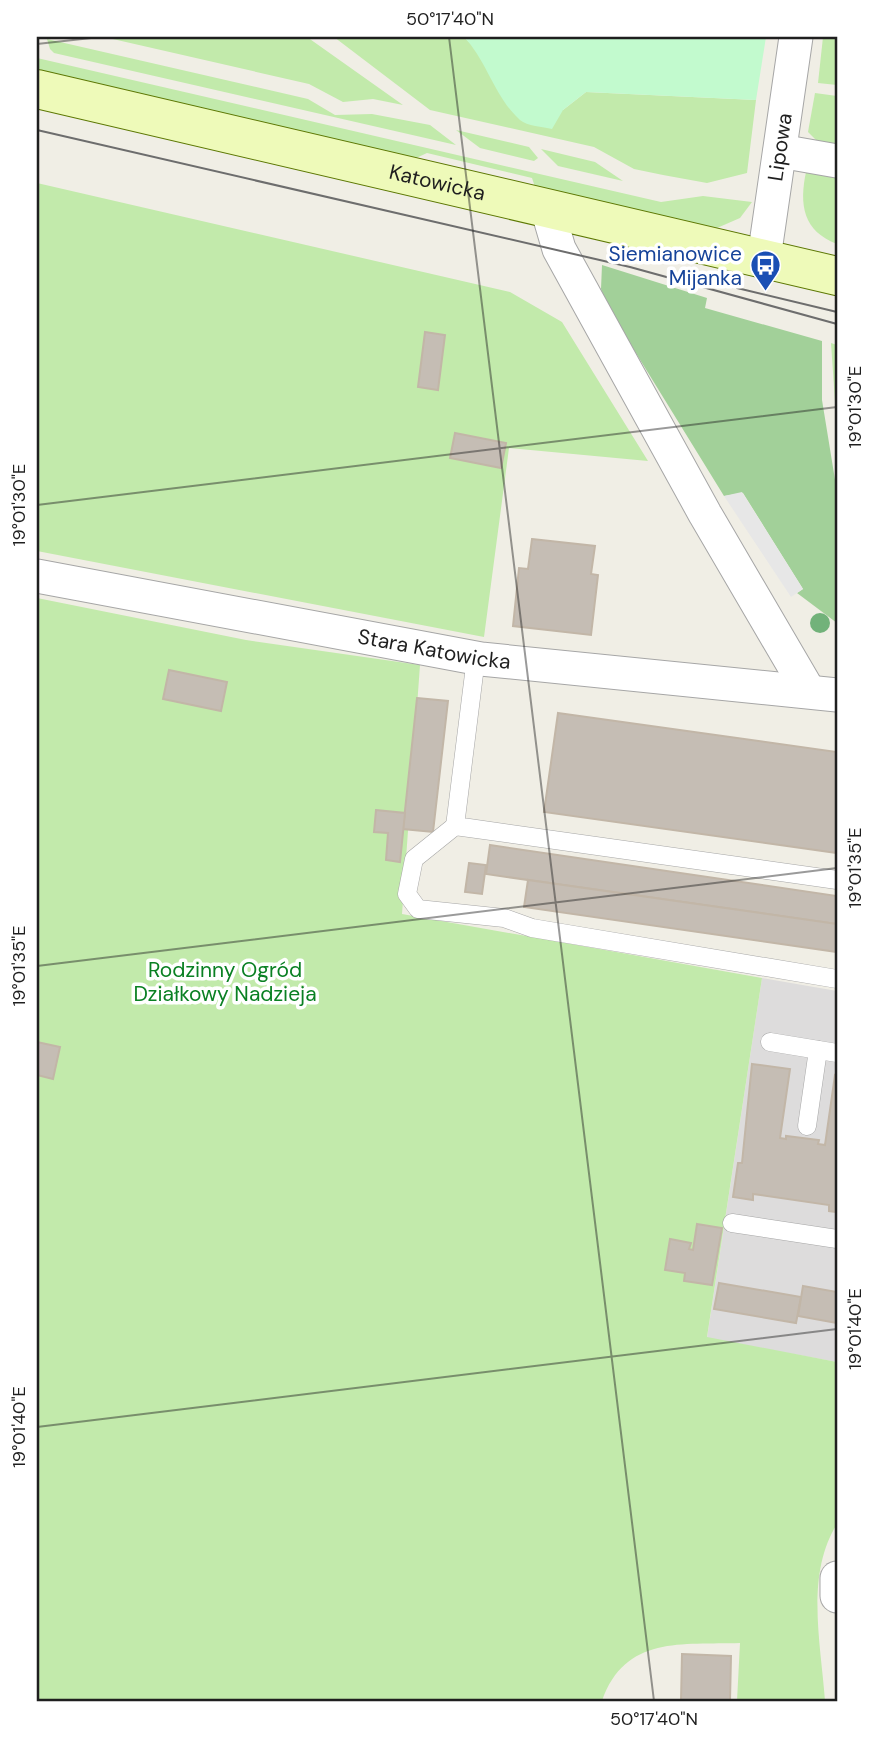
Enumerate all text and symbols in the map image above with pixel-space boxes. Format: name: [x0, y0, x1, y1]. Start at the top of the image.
text: 50°17'40"N: [406, 7, 494, 31]
street label: Lipowa: [761, 111, 799, 183]
street label: Katowicka: [386, 158, 488, 207]
place label: Siemianowice Mijanka: [609, 240, 742, 292]
bus stop icon: Siemianowice Mijanka: [748, 249, 782, 293]
text: 19°01'30"E: [843, 366, 867, 448]
text: 19°01'30"E: [7, 464, 31, 546]
street label: Stara Katowicka: [356, 622, 512, 676]
text: 19°01'35"E: [843, 828, 867, 908]
text: 19°01'35"E: [7, 926, 31, 1006]
park label: Rodzinny Ogród Działkowy Nadzieja: [133, 956, 317, 1008]
text: 19°01'40"E: [843, 1288, 867, 1370]
text: 19°01'40"E: [7, 1386, 31, 1468]
text: 50°17'40"N: [610, 1707, 698, 1731]

